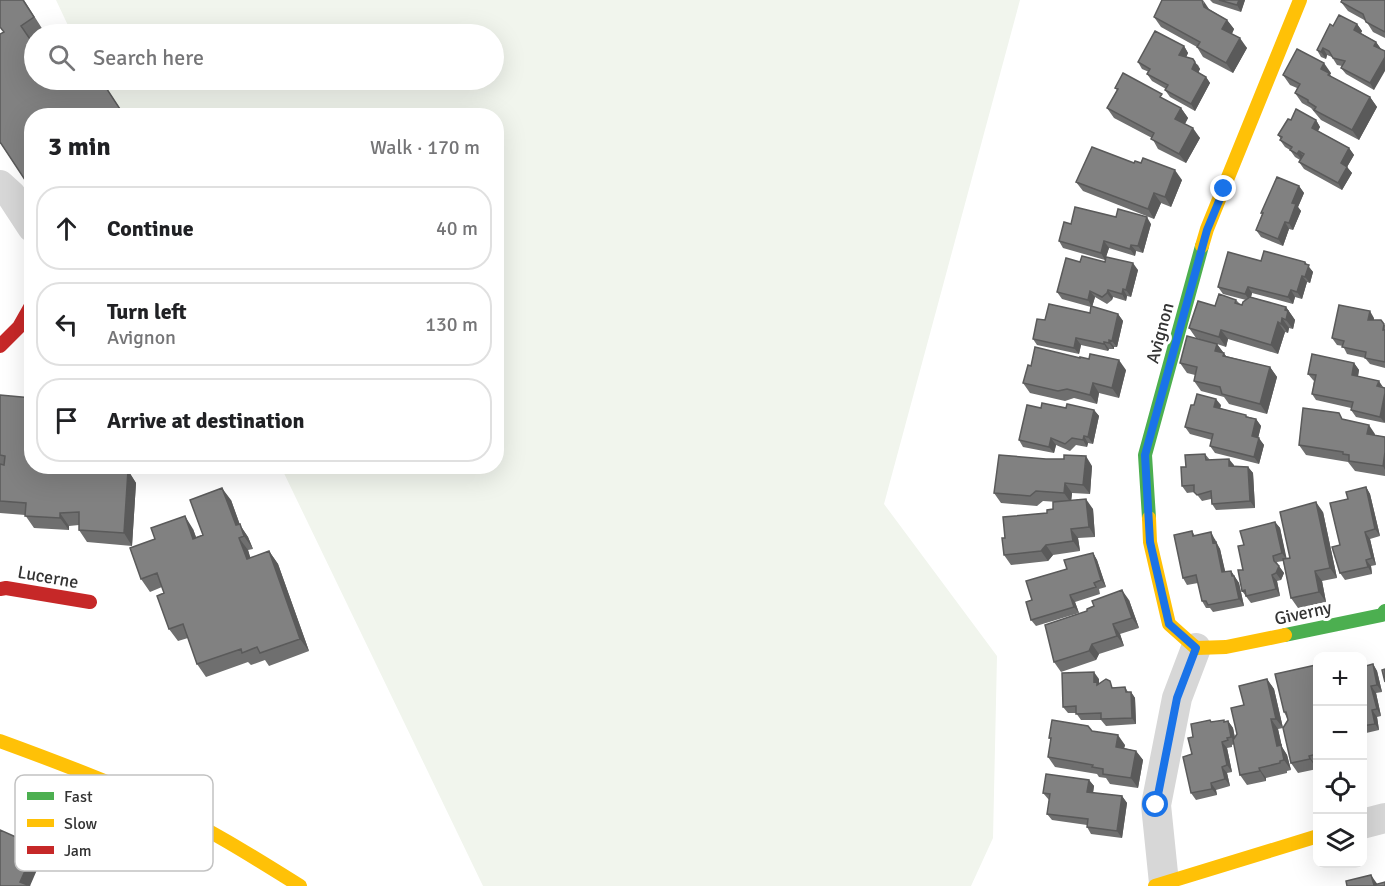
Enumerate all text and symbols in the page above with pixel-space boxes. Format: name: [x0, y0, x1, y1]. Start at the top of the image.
search box: [24, 24, 504, 90]
icon: search: [45, 41, 78, 74]
text: Search here: [93, 44, 204, 71]
text: 3 min: [48, 131, 111, 163]
text: Walk · 170 m: [370, 135, 480, 160]
route end: [1210, 175, 1236, 201]
icon: ahead: [50, 212, 83, 245]
text: Continue: [107, 215, 194, 242]
text: 40 m: [436, 216, 478, 241]
text: Turn left: [107, 298, 187, 325]
street label: Avignon: [1141, 300, 1179, 366]
icon: left: [50, 308, 83, 341]
text: 130 m: [425, 312, 478, 337]
text: Avignon: [107, 325, 176, 350]
icon: arrive: [50, 404, 83, 437]
text: Arrive at destination: [107, 407, 304, 434]
street label: Lucerne: [16, 561, 80, 593]
street label: Giverny: [1272, 596, 1334, 630]
map controls: [1313, 652, 1367, 868]
button: +: [1313, 652, 1367, 706]
button: −: [1313, 706, 1367, 760]
button: locate: [1313, 760, 1367, 814]
legend: [15, 775, 213, 871]
text: Fast: [64, 787, 93, 807]
route start: [1142, 791, 1168, 817]
text: Slow: [64, 814, 98, 834]
button: layers: [1313, 814, 1367, 868]
text: Jam: [64, 841, 92, 861]

